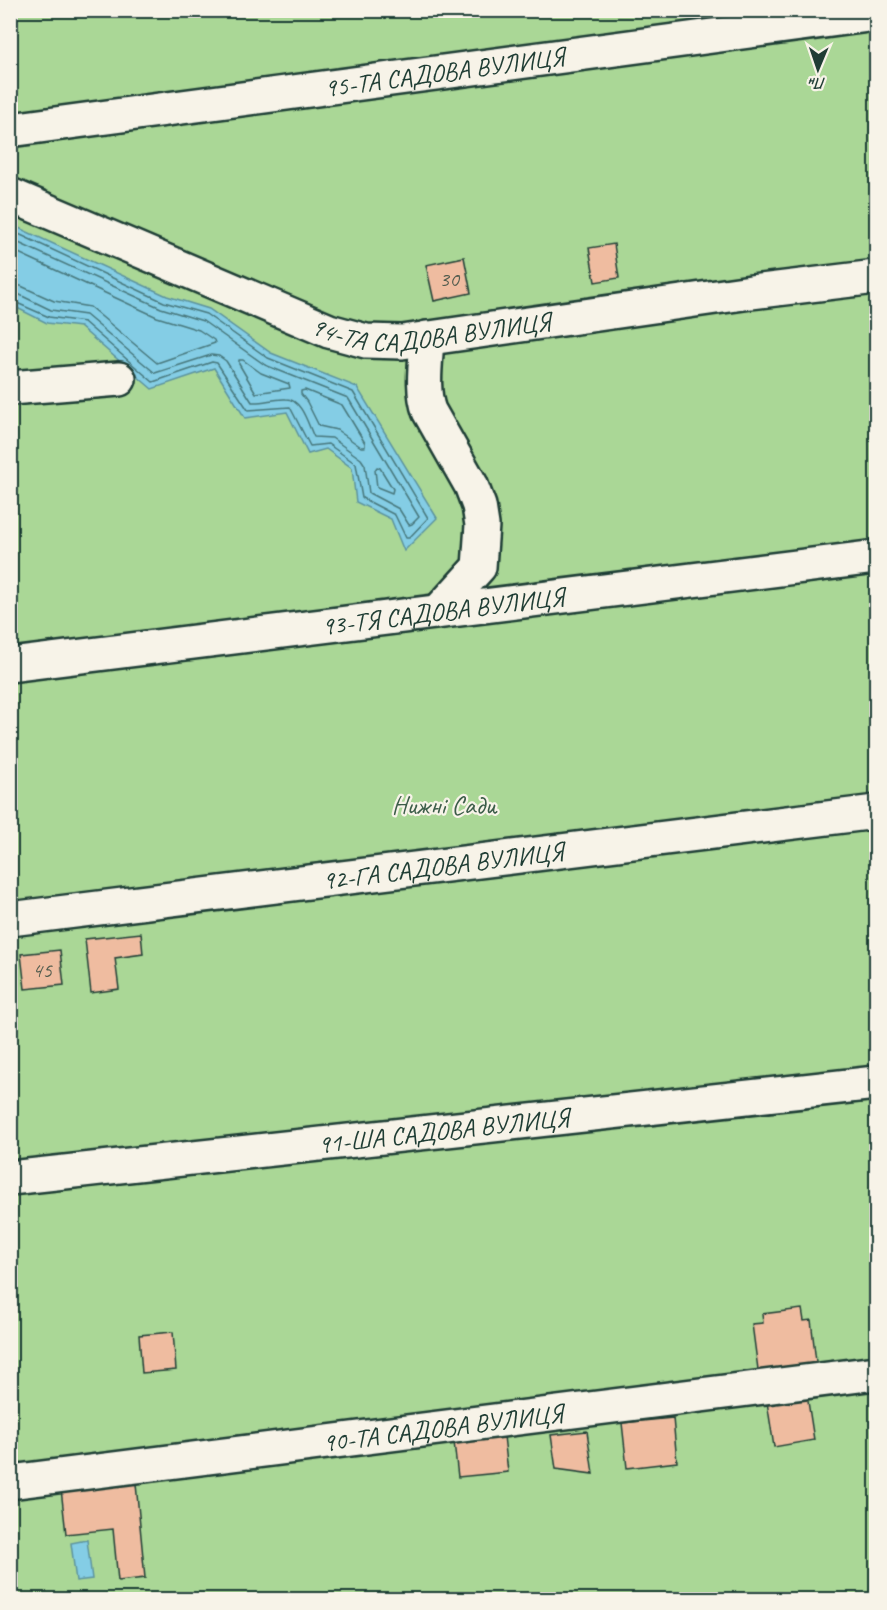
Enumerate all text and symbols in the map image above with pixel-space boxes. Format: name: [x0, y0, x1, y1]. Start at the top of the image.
street label: 95-ТА САДОВА ВУЛИЦЯ: [322, 39, 570, 104]
north arrow: [788, 39, 848, 99]
text: Пн: [808, 73, 826, 93]
house number: 30: [439, 265, 461, 293]
street label: 94-ТА САДОВА ВУЛИЦЯ: [306, 304, 556, 359]
street label: 93-ТЯ САДОВА ВУЛИЦЯ: [320, 579, 569, 643]
park label: Нижні Сади: [392, 789, 498, 822]
street label: 92-ГА САДОВА ВУЛИЦЯ: [320, 834, 569, 897]
house number: 45: [32, 956, 53, 984]
street label: 91-ША САДОВА ВУЛИЦЯ: [316, 1100, 574, 1161]
street label: 90-ТА САДОВА ВУЛИЦЯ: [321, 1396, 568, 1459]

